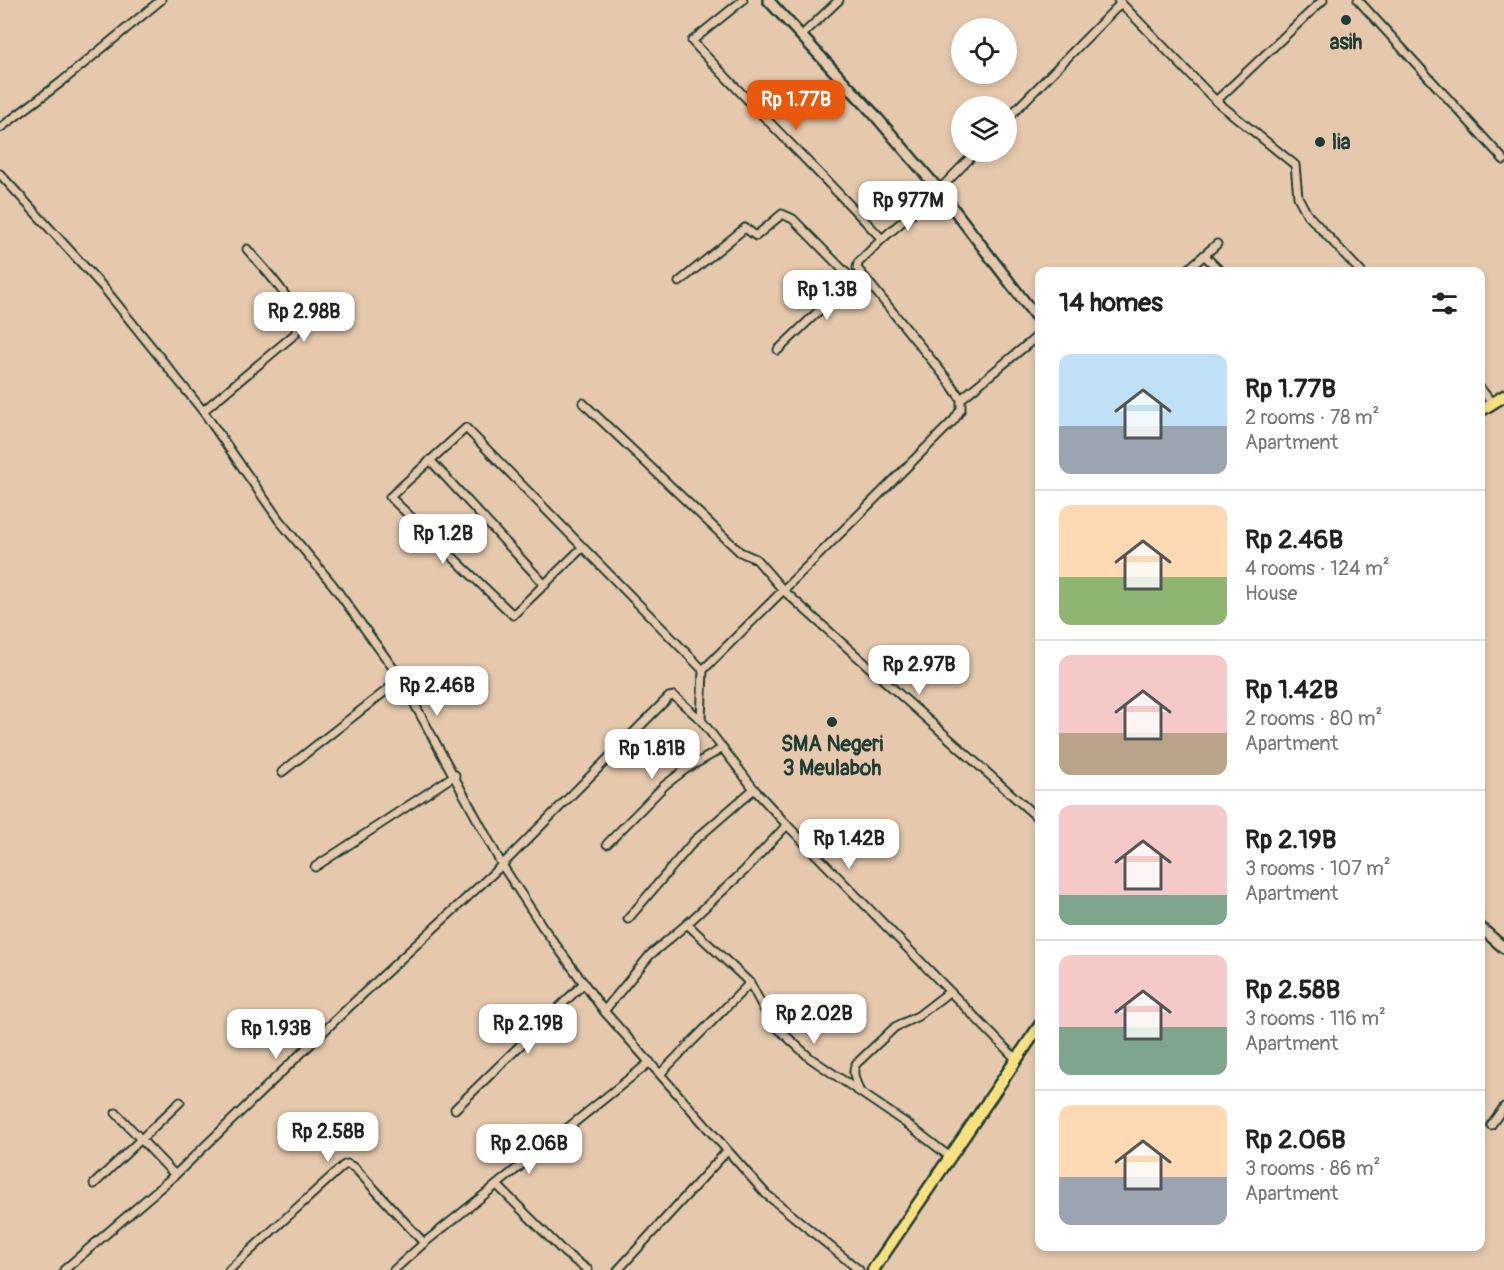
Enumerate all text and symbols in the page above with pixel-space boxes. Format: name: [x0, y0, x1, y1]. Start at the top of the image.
marker: asih: [1339, 13, 1353, 27]
map controls: [951, 18, 1017, 162]
button: locate: [951, 18, 1017, 84]
place label: asih: [1330, 29, 1363, 56]
pin: Rp 1.77B: [734, 80, 858, 131]
text: Rp 1.77B: [761, 87, 831, 112]
button: layers: [951, 96, 1017, 162]
place label: lia: [1332, 129, 1351, 156]
marker: lia: [1313, 135, 1327, 149]
pin: Rp 977M: [853, 181, 963, 232]
text: Rp 977M: [872, 188, 944, 213]
pin: Rp 1.3B: [772, 270, 882, 321]
text: Rp 1.3B: [797, 277, 857, 302]
text: 14 homes: [1059, 287, 1163, 319]
icon: filters: [1428, 287, 1461, 320]
pin: Rp 2.98B: [242, 292, 366, 343]
text: Rp 2.98B: [268, 299, 340, 324]
text: Rp 1.77B: [1245, 373, 1336, 405]
icon: home: [1107, 378, 1179, 450]
text: 2 rooms · 78 m²: [1245, 405, 1379, 430]
text: Apartment: [1245, 430, 1338, 455]
pin: Rp 1.2B: [388, 514, 498, 565]
text: Rp 1.2B: [413, 521, 473, 546]
text: Rp 2.46B: [1245, 524, 1343, 556]
icon: home: [1107, 529, 1179, 601]
text: 4 rooms · 124 m²: [1245, 556, 1390, 581]
text: House: [1245, 581, 1297, 606]
pin: Rp 2.97B: [857, 645, 981, 696]
text: Rp 2.97B: [882, 652, 956, 677]
pin: Rp 2.46B: [375, 666, 499, 717]
text: Rp 2.46B: [399, 673, 475, 698]
text: Rp 1.42B: [1245, 674, 1338, 706]
icon: home: [1107, 679, 1179, 751]
text: 2 rooms · 80 m²: [1245, 706, 1382, 731]
marker: SMA Negeri 3 Meulaboh: [825, 715, 839, 729]
pin: Rp 1.81B: [590, 729, 714, 780]
place label: SMA Negeri 3 Meulaboh: [781, 731, 883, 782]
text: Apartment: [1245, 731, 1338, 756]
text: Rp 1.81B: [619, 736, 685, 761]
pin: Rp 1.42B: [787, 819, 911, 870]
text: Rp 2.19B: [1245, 824, 1336, 856]
text: Rp 1.42B: [813, 826, 885, 851]
icon: home: [1107, 829, 1179, 901]
text: 3 rooms · 107 m²: [1245, 856, 1391, 881]
text: Apartment: [1245, 881, 1338, 906]
text: Rp 2.58B: [1245, 974, 1340, 1006]
icon: home: [1107, 979, 1179, 1051]
pin: Rp 2.02B: [752, 994, 876, 1045]
text: Rp 2.02B: [775, 1001, 853, 1026]
pin: Rp 2.19B: [466, 1004, 590, 1055]
text: 3 rooms · 116 m²: [1245, 1006, 1386, 1031]
pin: Rp 1.93B: [214, 1009, 338, 1060]
text: Rp 2.19B: [493, 1011, 563, 1036]
text: Rp 1.93B: [241, 1016, 311, 1041]
text: Apartment: [1245, 1031, 1338, 1056]
pin: Rp 2.58B: [266, 1112, 390, 1163]
text: Rp 2.58B: [291, 1119, 365, 1144]
pin: Rp 2.06B: [467, 1124, 591, 1175]
text: Rp 2.06B: [1245, 1124, 1346, 1156]
icon: home: [1107, 1129, 1179, 1201]
text: Rp 2.06B: [490, 1131, 568, 1156]
text: 3 rooms · 86 m²: [1245, 1156, 1380, 1181]
text: Apartment: [1245, 1181, 1338, 1206]

